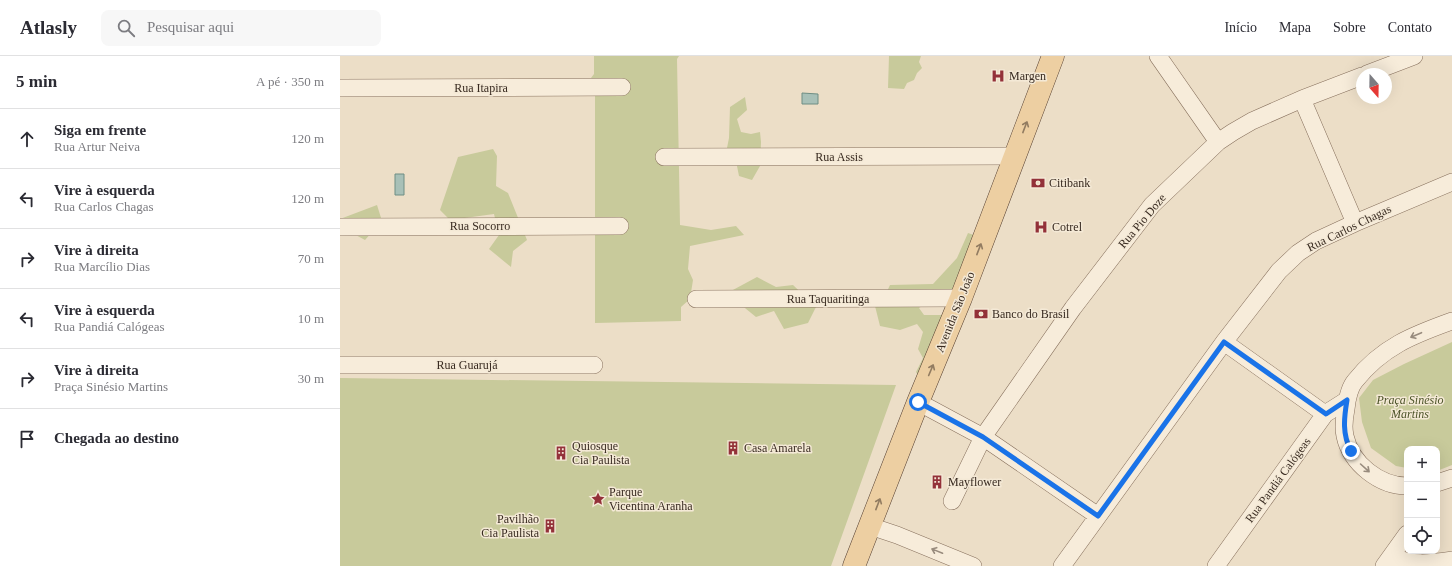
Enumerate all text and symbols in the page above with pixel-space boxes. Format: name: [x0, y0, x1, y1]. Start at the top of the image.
search box: [101, 10, 381, 46]
text: Atlasly: [20, 17, 77, 38]
icon: search: [115, 17, 137, 39]
text: Pesquisar aqui: [147, 19, 234, 35]
text: Início: [1224, 20, 1257, 35]
text: Mapa: [1279, 20, 1311, 35]
text: Sobre: [1333, 20, 1366, 35]
text: Contato: [1388, 20, 1432, 35]
hospital icon: Margen: [990, 68, 1006, 84]
north arrow: [1356, 68, 1392, 104]
place label: Margen: [1009, 69, 1046, 83]
text: 5 min: [16, 72, 57, 91]
text: A pé · 350 m: [256, 74, 324, 89]
street label: Rua Itapira: [454, 81, 508, 95]
text: Siga em frente: [54, 122, 146, 138]
one-way arrow: [1022, 122, 1030, 134]
icon: ahead: [16, 128, 38, 150]
text: 120 m: [291, 131, 324, 146]
text: Rua Artur Neiva: [54, 139, 140, 154]
street label: Rua Assis: [815, 150, 863, 164]
bank icon: Citibank: [1030, 175, 1046, 191]
place label: Citibank: [1049, 176, 1090, 190]
text: Vire à esquerda: [54, 182, 155, 198]
icon: left: [16, 188, 38, 210]
text: 120 m: [291, 191, 324, 206]
street label: Rua Pio Doze: [1115, 191, 1169, 251]
text: Rua Carlos Chagas: [54, 199, 154, 214]
street label: Rua Carlos Chagas: [1305, 201, 1394, 254]
street label: Rua Socorro: [450, 219, 510, 233]
hospital icon: Cotrel: [1033, 219, 1049, 235]
place label: Cotrel: [1052, 220, 1083, 234]
text: Vire à direita: [54, 242, 139, 258]
one-way arrow: [976, 243, 984, 255]
icon: right: [16, 248, 38, 270]
text: 70 m: [298, 251, 324, 266]
text: Rua Marcílio Dias: [54, 259, 150, 274]
street label: Avenida São João: [932, 270, 978, 354]
street label: Rua Taquaritinga: [787, 292, 870, 306]
text: Vire à esquerda: [54, 302, 155, 318]
bank icon: Banco do Brasil: [973, 306, 989, 322]
place label: Banco do Brasil: [992, 307, 1070, 321]
icon: left: [16, 308, 38, 330]
text: 10 m: [298, 311, 324, 326]
text: Rua Pandiá Calógeas: [54, 319, 164, 334]
one-way arrow: [1410, 332, 1422, 340]
street label: Rua Guarujá: [437, 358, 498, 372]
text: Vire à direita: [54, 362, 139, 378]
one-way arrow: [928, 364, 936, 376]
icon: right: [16, 368, 38, 390]
text: 30 m: [298, 371, 324, 386]
text: Praça Sinésio Martins: [54, 379, 168, 394]
route start: [909, 393, 927, 411]
park label: Praça Sinésio Martins: [1376, 393, 1444, 421]
icon: arrive: [16, 428, 38, 450]
text: Chegada ao destino: [54, 430, 179, 446]
street label: Rua Pandiá Calógeas: [1242, 434, 1314, 525]
place label: Quiosque Cia Paulista: [572, 439, 630, 467]
building icon: Casa Amarela: [725, 440, 741, 456]
place label: Casa Amarela: [744, 441, 812, 455]
route end: [1342, 442, 1360, 460]
building icon: Quiosque Cia Paulista: [553, 445, 569, 461]
map controls: [1404, 446, 1440, 554]
button: +: [1404, 446, 1440, 482]
one-way arrow: [1359, 463, 1369, 472]
building icon: Mayflower: [929, 474, 945, 490]
place label: Mayflower: [948, 475, 1001, 489]
button: −: [1404, 482, 1440, 518]
place label: Parque Vicentina Aranha: [609, 485, 693, 513]
place icon: Parque Vicentina Aranha: [590, 491, 606, 507]
one-way arrow: [875, 498, 883, 510]
place label: Pavilhão Cia Paulista: [481, 512, 540, 540]
building icon: Pavilhão Cia Paulista: [542, 518, 558, 534]
button: locate: [1404, 518, 1440, 554]
one-way arrow: [931, 547, 943, 555]

